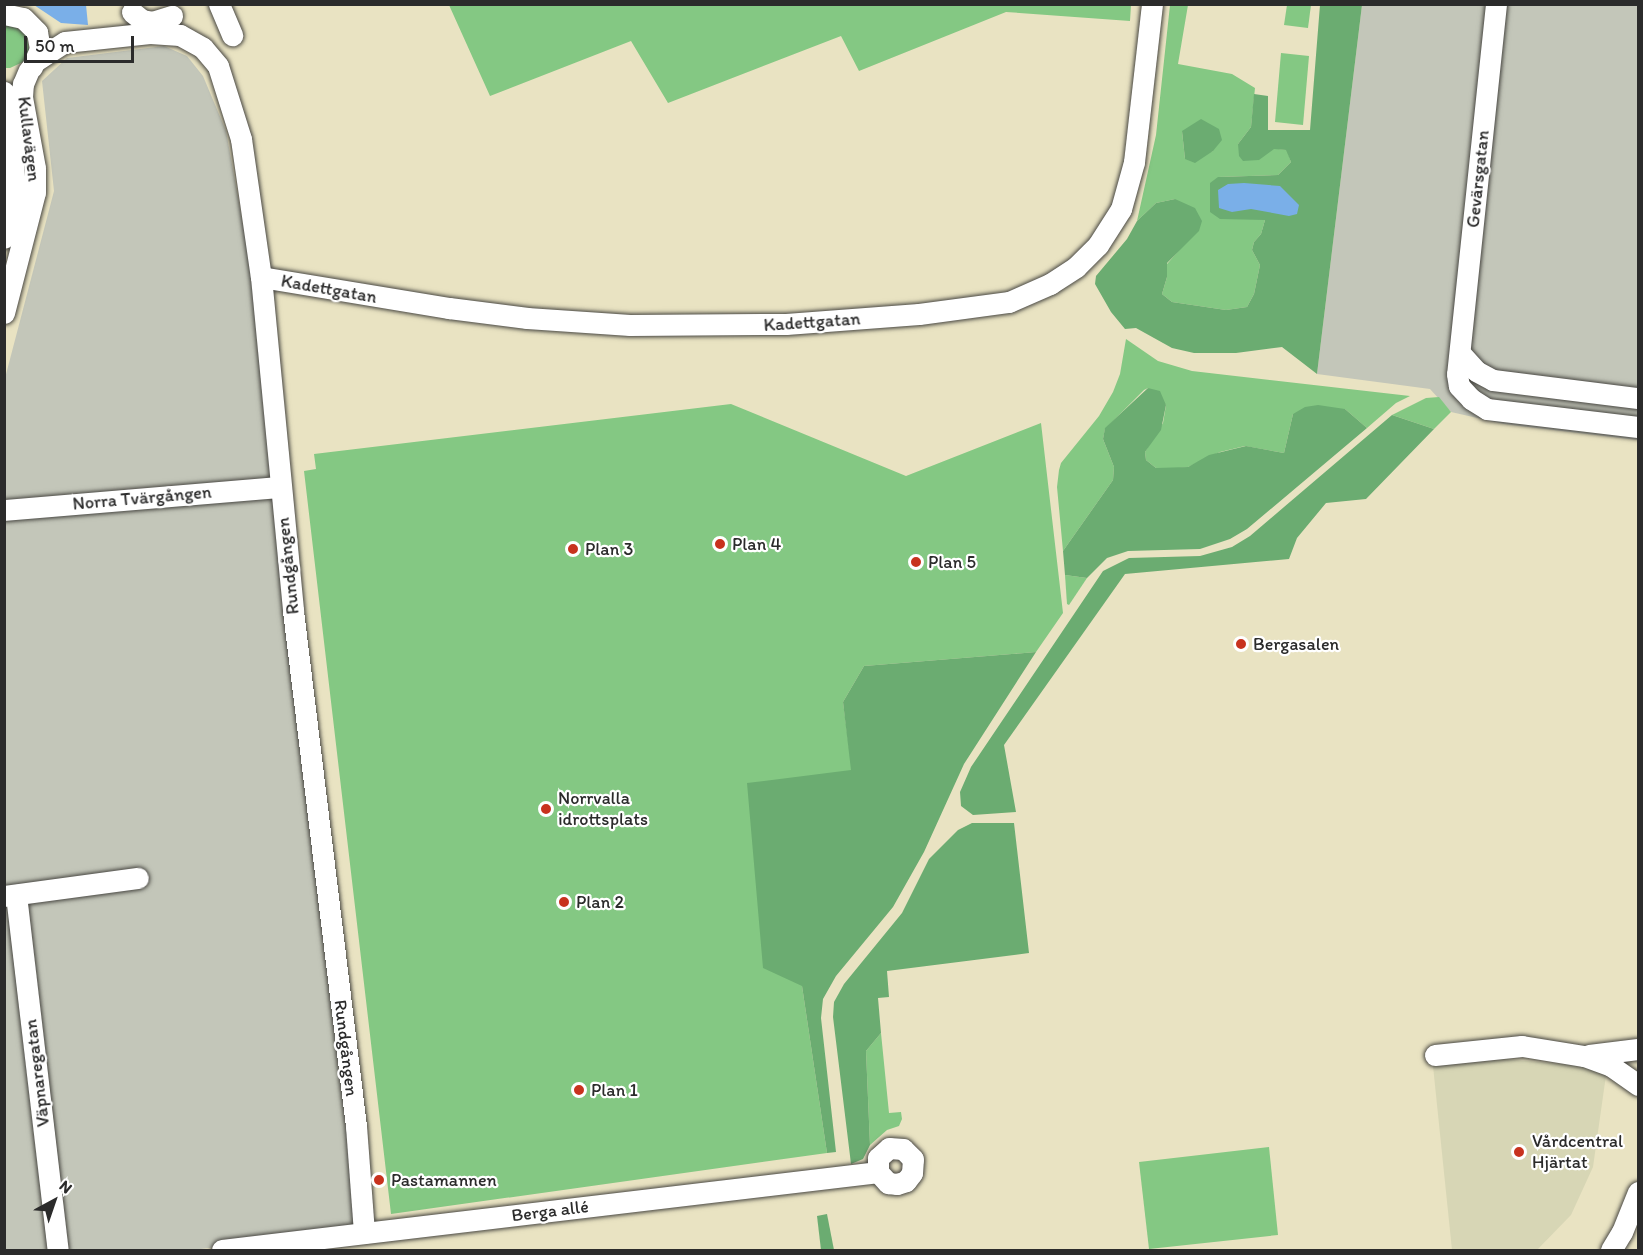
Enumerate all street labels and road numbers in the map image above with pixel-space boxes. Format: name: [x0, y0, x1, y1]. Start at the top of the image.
street label: Kullavägen: [13, 95, 45, 183]
street label: Gevärsgatan: [1462, 129, 1494, 229]
street label: Kadettgatan: [279, 270, 379, 308]
street label: Kadettgatan: [763, 308, 861, 336]
street label: Norra Tvärgången: [72, 481, 212, 515]
street label: Rundgången: [272, 516, 304, 616]
street label: Rundgången: [329, 998, 363, 1098]
street label: Väpnaregatan: [20, 1018, 54, 1128]
street label: Berga allé: [510, 1196, 590, 1226]

